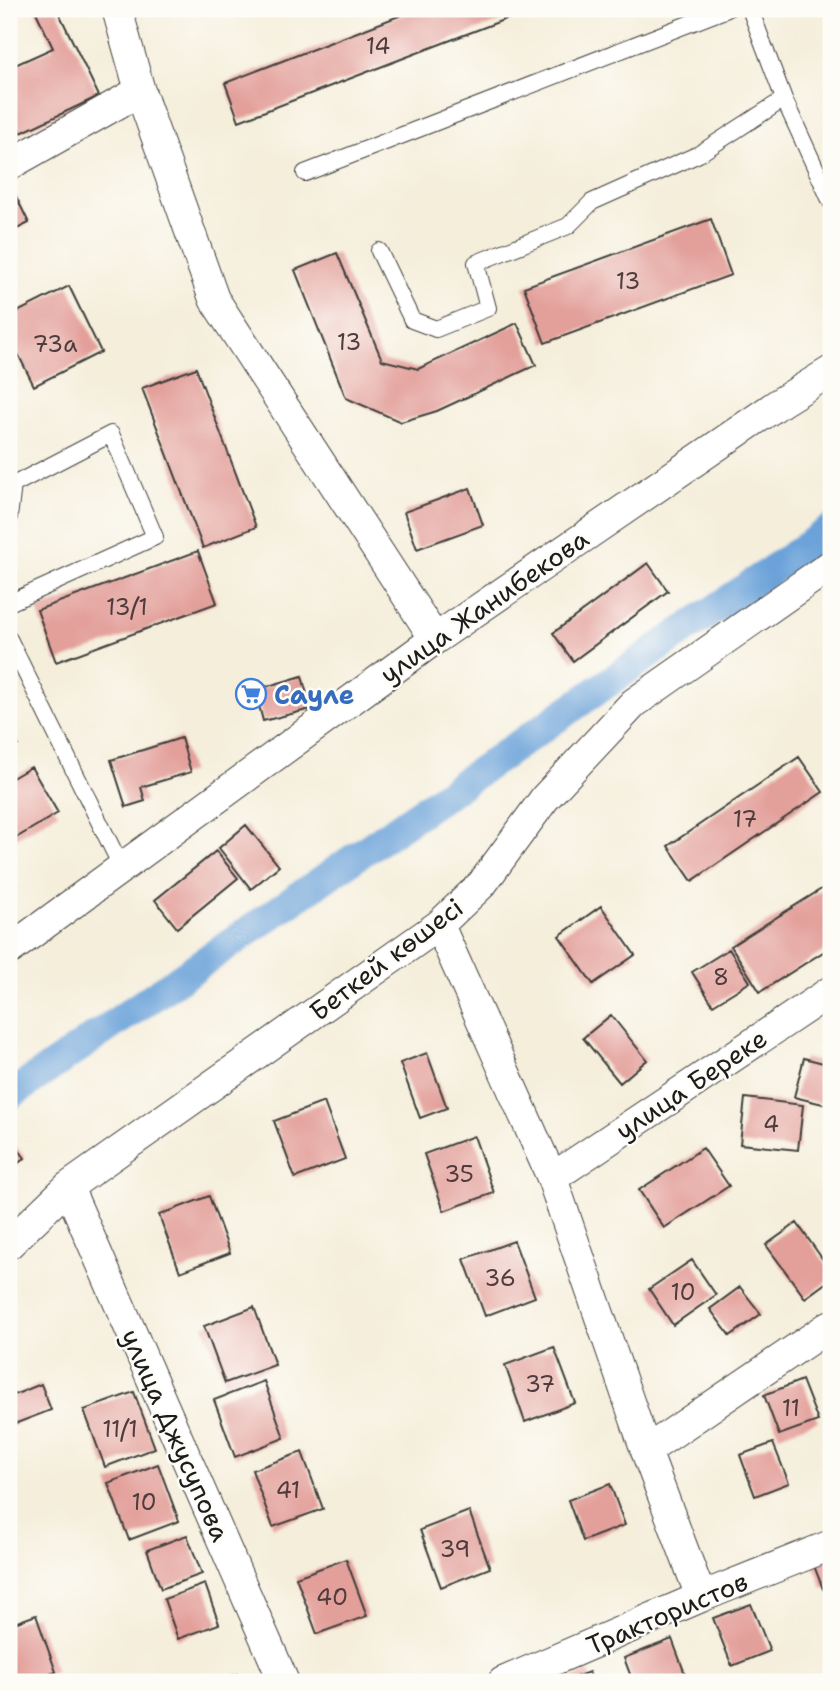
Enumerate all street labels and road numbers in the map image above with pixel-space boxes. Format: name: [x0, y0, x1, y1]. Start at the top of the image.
street label: улица Жанибекова: [373, 521, 595, 691]
street label: Беткей көшесі: [302, 890, 470, 1028]
street label: улица Береке: [608, 1020, 774, 1148]
street label: улица Джусупова: [113, 1323, 239, 1547]
street label: Трактористов: [581, 1563, 753, 1663]

